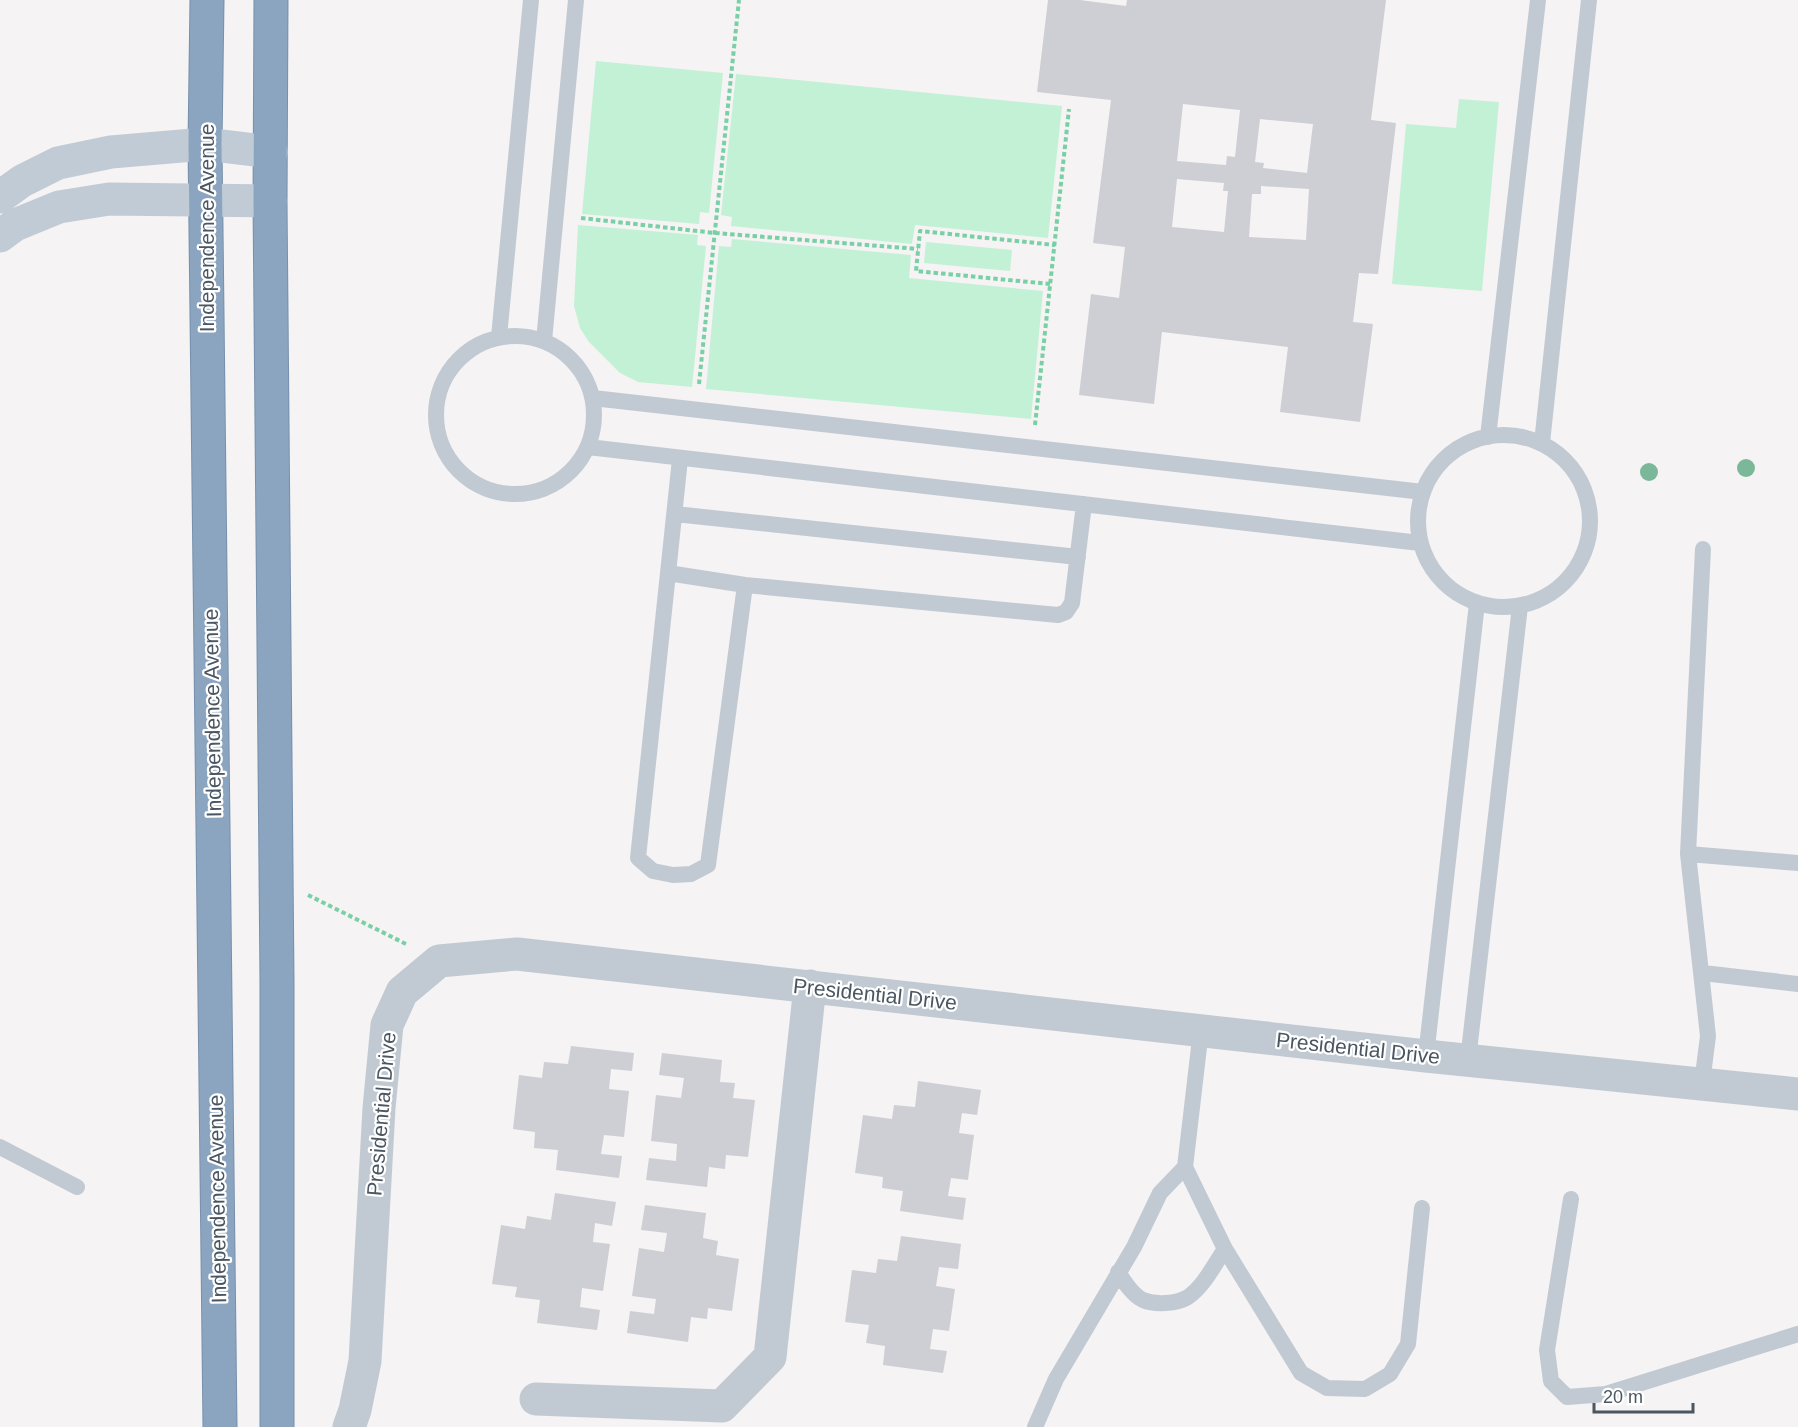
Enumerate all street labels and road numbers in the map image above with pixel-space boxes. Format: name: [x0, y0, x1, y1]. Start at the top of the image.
street label: Independence Avenue: [195, 124, 218, 332]
street label: Independence Avenue: [199, 608, 225, 818]
street label: Presidential Drive: [792, 974, 958, 1014]
street label: Presidential Drive: [1275, 1028, 1441, 1068]
street label: Presidential Drive: [362, 1031, 400, 1197]
street label: Independence Avenue: [204, 1094, 230, 1304]

